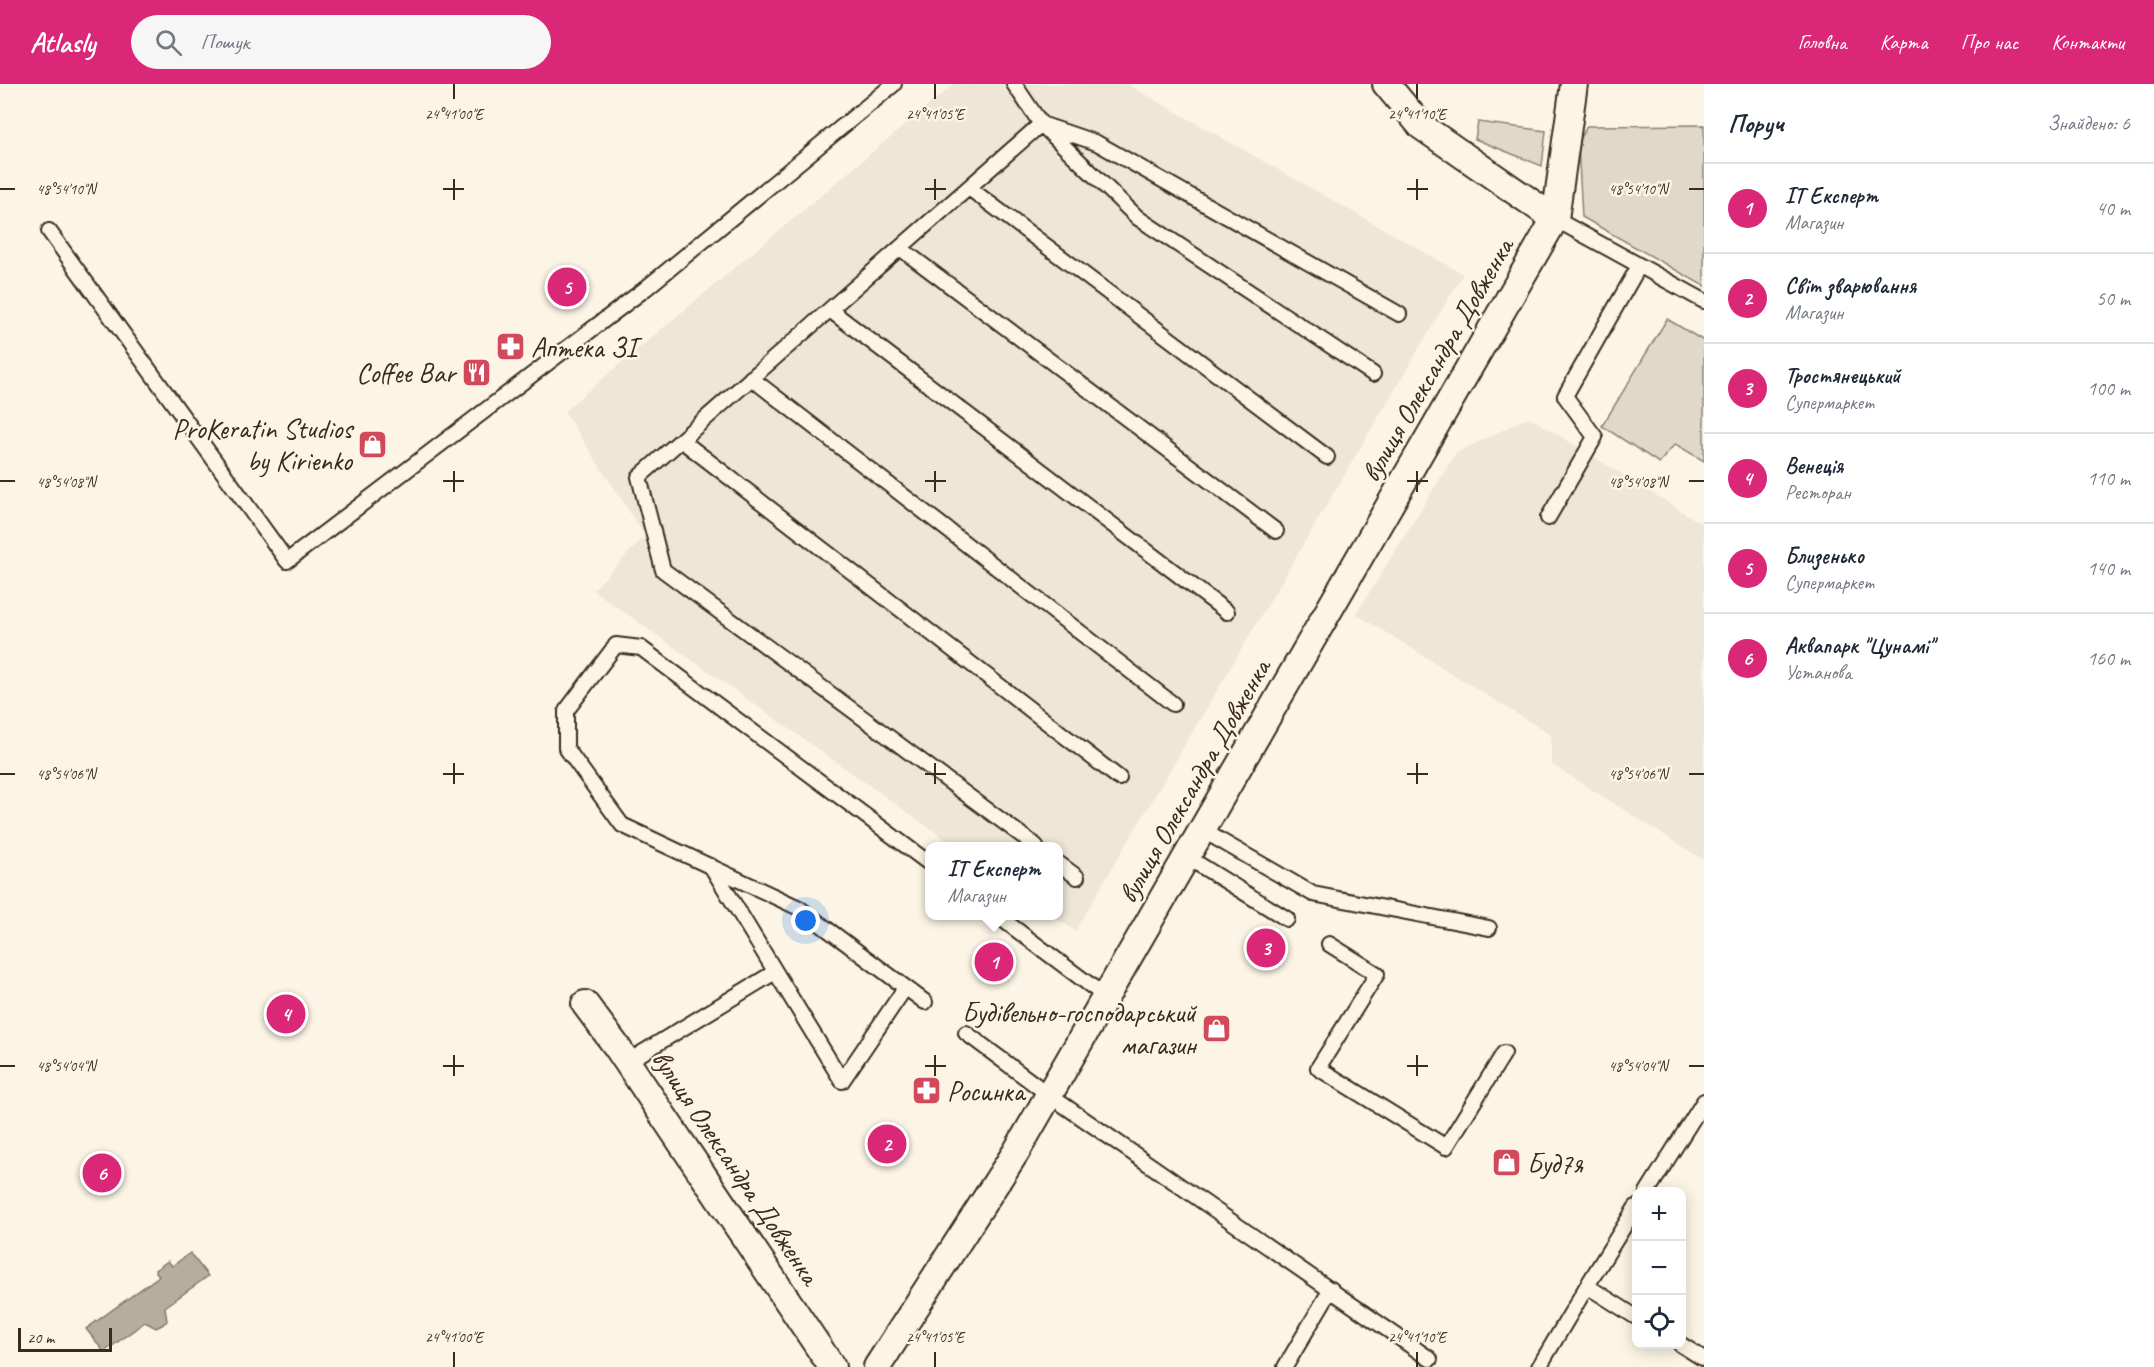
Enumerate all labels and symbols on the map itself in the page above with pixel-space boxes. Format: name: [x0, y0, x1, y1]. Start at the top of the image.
text: 24°41'00"E: [425, 105, 485, 124]
text: 24°41'05"E: [906, 105, 966, 124]
text: 24°41'10"E: [1388, 105, 1448, 124]
text: 48°54'10"N: [36, 180, 99, 199]
text: 48°54'10"N: [1608, 180, 1671, 199]
street label: вулиця Олександра Довженка: [1353, 230, 1522, 488]
pin: 5: [548, 264, 586, 310]
place label: Аптека ЗІ: [531, 330, 642, 365]
pharmacy icon: Аптека ЗІ: [494, 331, 526, 363]
place label: Coffee Bar: [356, 355, 458, 390]
restaurant icon: Coffee Bar: [460, 356, 492, 388]
place label: ProKeratin Studios by Kirienko: [173, 411, 354, 478]
shop icon: ProKeratin Studios by Kirienko: [357, 428, 389, 460]
text: 48°54'08"N: [36, 473, 99, 492]
text: 48°54'08"N: [1608, 473, 1671, 492]
street label: вулиця Олександра Довженка: [1110, 651, 1279, 909]
text: 48°54'06"N: [36, 765, 99, 784]
text: 48°54'06"N: [1608, 765, 1671, 784]
your location: [791, 906, 820, 935]
pin: 3: [1246, 926, 1286, 970]
pin: 1: [974, 940, 1014, 984]
pin: 4: [266, 992, 306, 1036]
place label: Будівельно-господарський магазин: [962, 995, 1197, 1062]
shop icon: Будівельно-господарський магазин: [1201, 1012, 1233, 1044]
street label: вулиця Олександра Довженка: [644, 1043, 829, 1293]
text: 48°54'04"N: [36, 1057, 99, 1076]
text: 48°54'04"N: [1608, 1057, 1671, 1076]
place label: Росинка: [947, 1074, 1027, 1109]
pharmacy icon: Росинка: [910, 1075, 942, 1107]
pin: 2: [868, 1122, 906, 1166]
place label: Буд7я: [1527, 1146, 1583, 1181]
shop icon: Буд7я: [1490, 1147, 1522, 1179]
pin: 6: [82, 1150, 122, 1196]
scale bar: [18, 1325, 112, 1352]
text: 24°41'00"E: [425, 1328, 485, 1347]
text: 24°41'05"E: [906, 1328, 966, 1347]
text: 24°41'10"E: [1388, 1328, 1448, 1347]

